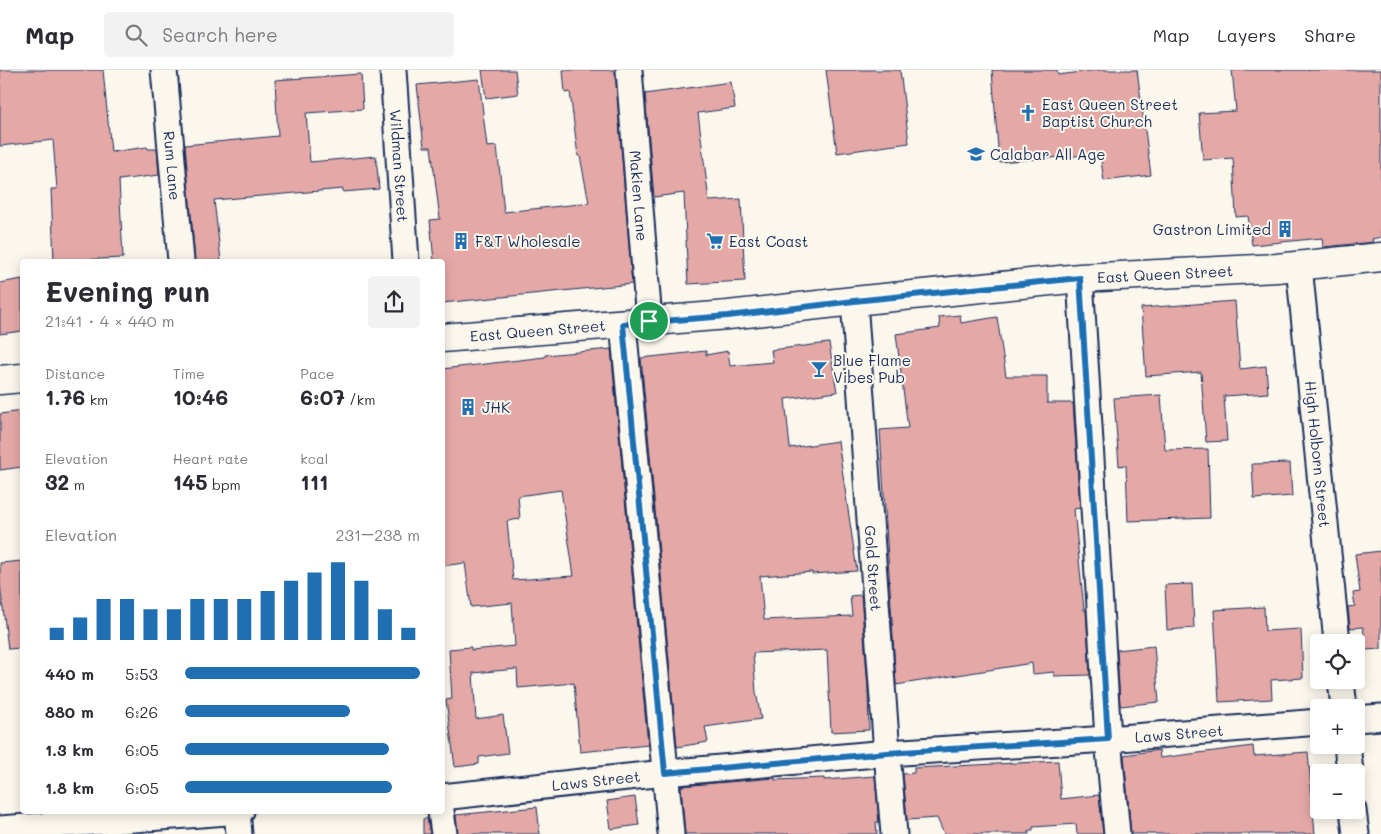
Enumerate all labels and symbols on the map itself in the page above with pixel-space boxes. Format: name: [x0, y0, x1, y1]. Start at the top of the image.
place label: East Queen Street Baptist Church: [1042, 94, 1178, 131]
church icon: East Queen Street Baptist Church: [1018, 103, 1038, 123]
street label: Wildman Street: [386, 109, 413, 223]
street label: Rum Lane: [159, 130, 186, 201]
school or university icon: Calabar All Age: [966, 144, 986, 164]
place label: Calabar All Age: [990, 144, 1105, 164]
street label: Makien Lane: [625, 149, 653, 242]
place label: Gastron Limited: [1153, 219, 1271, 239]
building icon: Gastron Limited: [1275, 219, 1295, 239]
building icon: F&T Wholesale: [451, 231, 471, 251]
place label: F&T Wholesale: [475, 231, 581, 251]
supermarket icon: East Coast: [705, 231, 725, 251]
place label: East Coast: [729, 231, 808, 251]
street label: East Queen Street: [1097, 260, 1234, 287]
pin: [628, 300, 670, 342]
street label: East Queen Street: [469, 315, 606, 346]
place label: Blue Flame Vibes Pub: [833, 350, 911, 387]
bar icon: Blue Flame Vibes Pub: [809, 359, 829, 379]
street label: High Holborn Street: [1301, 380, 1335, 528]
building icon: JHK: [458, 397, 478, 417]
place label: JHK: [482, 397, 510, 417]
street label: Gold Street: [860, 525, 887, 612]
street label: Laws Street: [1134, 720, 1224, 747]
street label: Laws Street: [551, 766, 641, 795]

